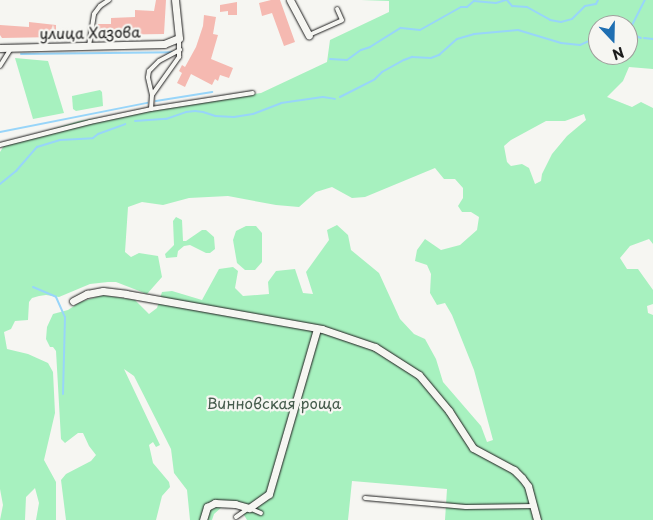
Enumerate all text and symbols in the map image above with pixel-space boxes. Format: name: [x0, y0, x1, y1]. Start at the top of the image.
north arrow: [588, 15, 638, 65]
street label: улица Хазова: [39, 22, 141, 42]
text: N: [609, 42, 627, 65]
park label: Винновская роща: [207, 394, 341, 412]

